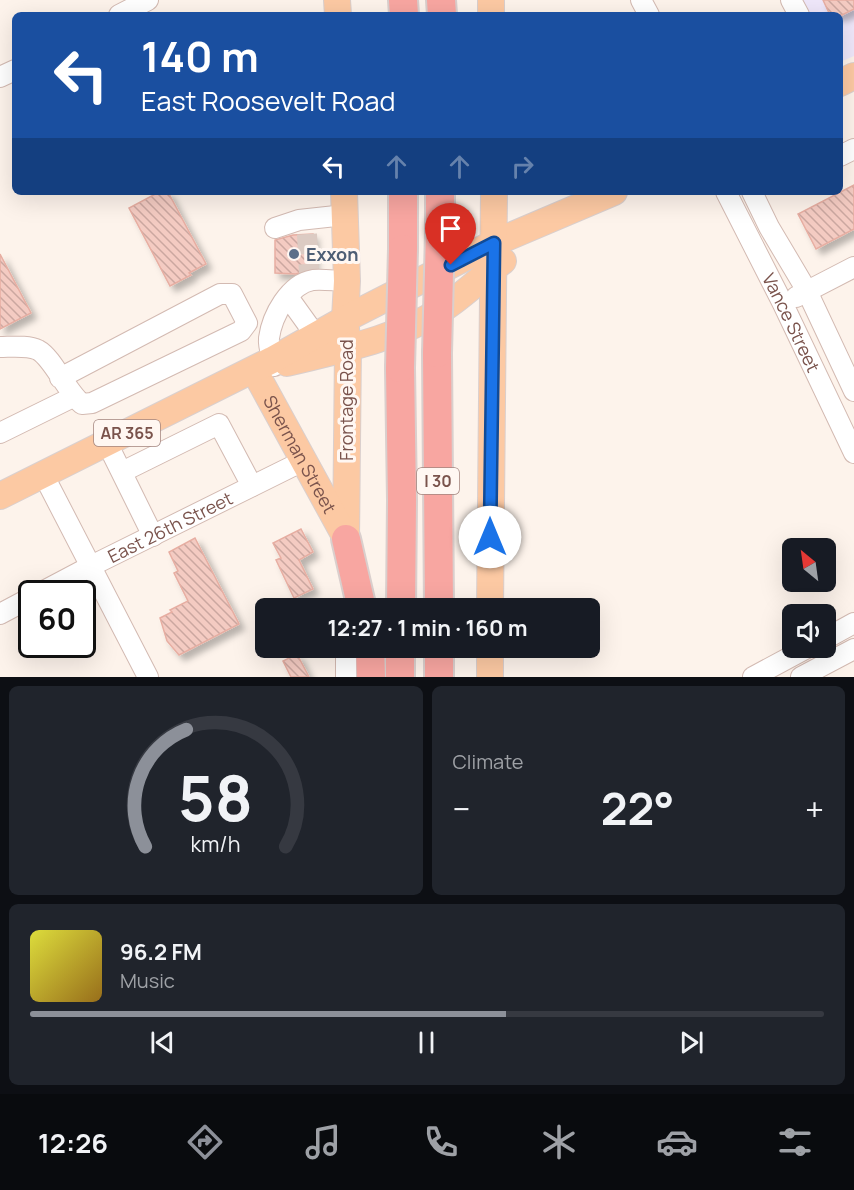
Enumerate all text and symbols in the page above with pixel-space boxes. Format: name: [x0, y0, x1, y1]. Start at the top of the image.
text: 140 m: [141, 27, 259, 85]
icon: left: [42, 36, 120, 114]
text: East Roosevelt Road: [141, 82, 396, 119]
icon: left: [317, 150, 350, 183]
icon: ahead: [380, 150, 413, 183]
icon: ahead: [443, 150, 476, 183]
icon: right: [506, 150, 539, 183]
pin: [425, 203, 476, 265]
icon: arrive: [434, 212, 467, 245]
place label: Exxon: [306, 242, 359, 266]
marker: Exxon: [287, 247, 301, 261]
street label: Vance Street: [757, 269, 826, 376]
street label: Frontage Road: [334, 339, 358, 461]
street label: Sherman Street: [258, 391, 342, 518]
road number: AR 365: [94, 420, 160, 446]
road number: I 30: [417, 468, 459, 494]
street label: East 26th Street: [103, 486, 236, 568]
position arrow: [458, 505, 522, 569]
north arrow: [782, 538, 836, 592]
map controls: [782, 538, 836, 658]
speed limit sign: 60: [18, 580, 96, 658]
button: sound: [782, 604, 836, 658]
text: 12:27 · 1 min · 160 m: [327, 613, 528, 643]
text: Climate: [453, 748, 524, 775]
text: 58: [178, 754, 253, 840]
text: 22°: [601, 777, 675, 839]
text: −: [453, 786, 470, 831]
text: +: [805, 786, 824, 831]
text: km/h: [191, 830, 241, 859]
text: 96.2 FM: [120, 937, 202, 967]
text: Music: [120, 967, 175, 994]
icon: previous: [146, 1026, 179, 1059]
icon: pause: [410, 1026, 443, 1059]
icon: next: [675, 1026, 708, 1059]
icon: directions: [184, 1121, 226, 1163]
icon: music: [302, 1121, 344, 1163]
icon: phone: [420, 1121, 462, 1163]
icon: climate: [538, 1121, 580, 1163]
icon: car: [656, 1121, 698, 1163]
icon: filters: [774, 1121, 816, 1163]
text: 12:26: [38, 1124, 108, 1161]

